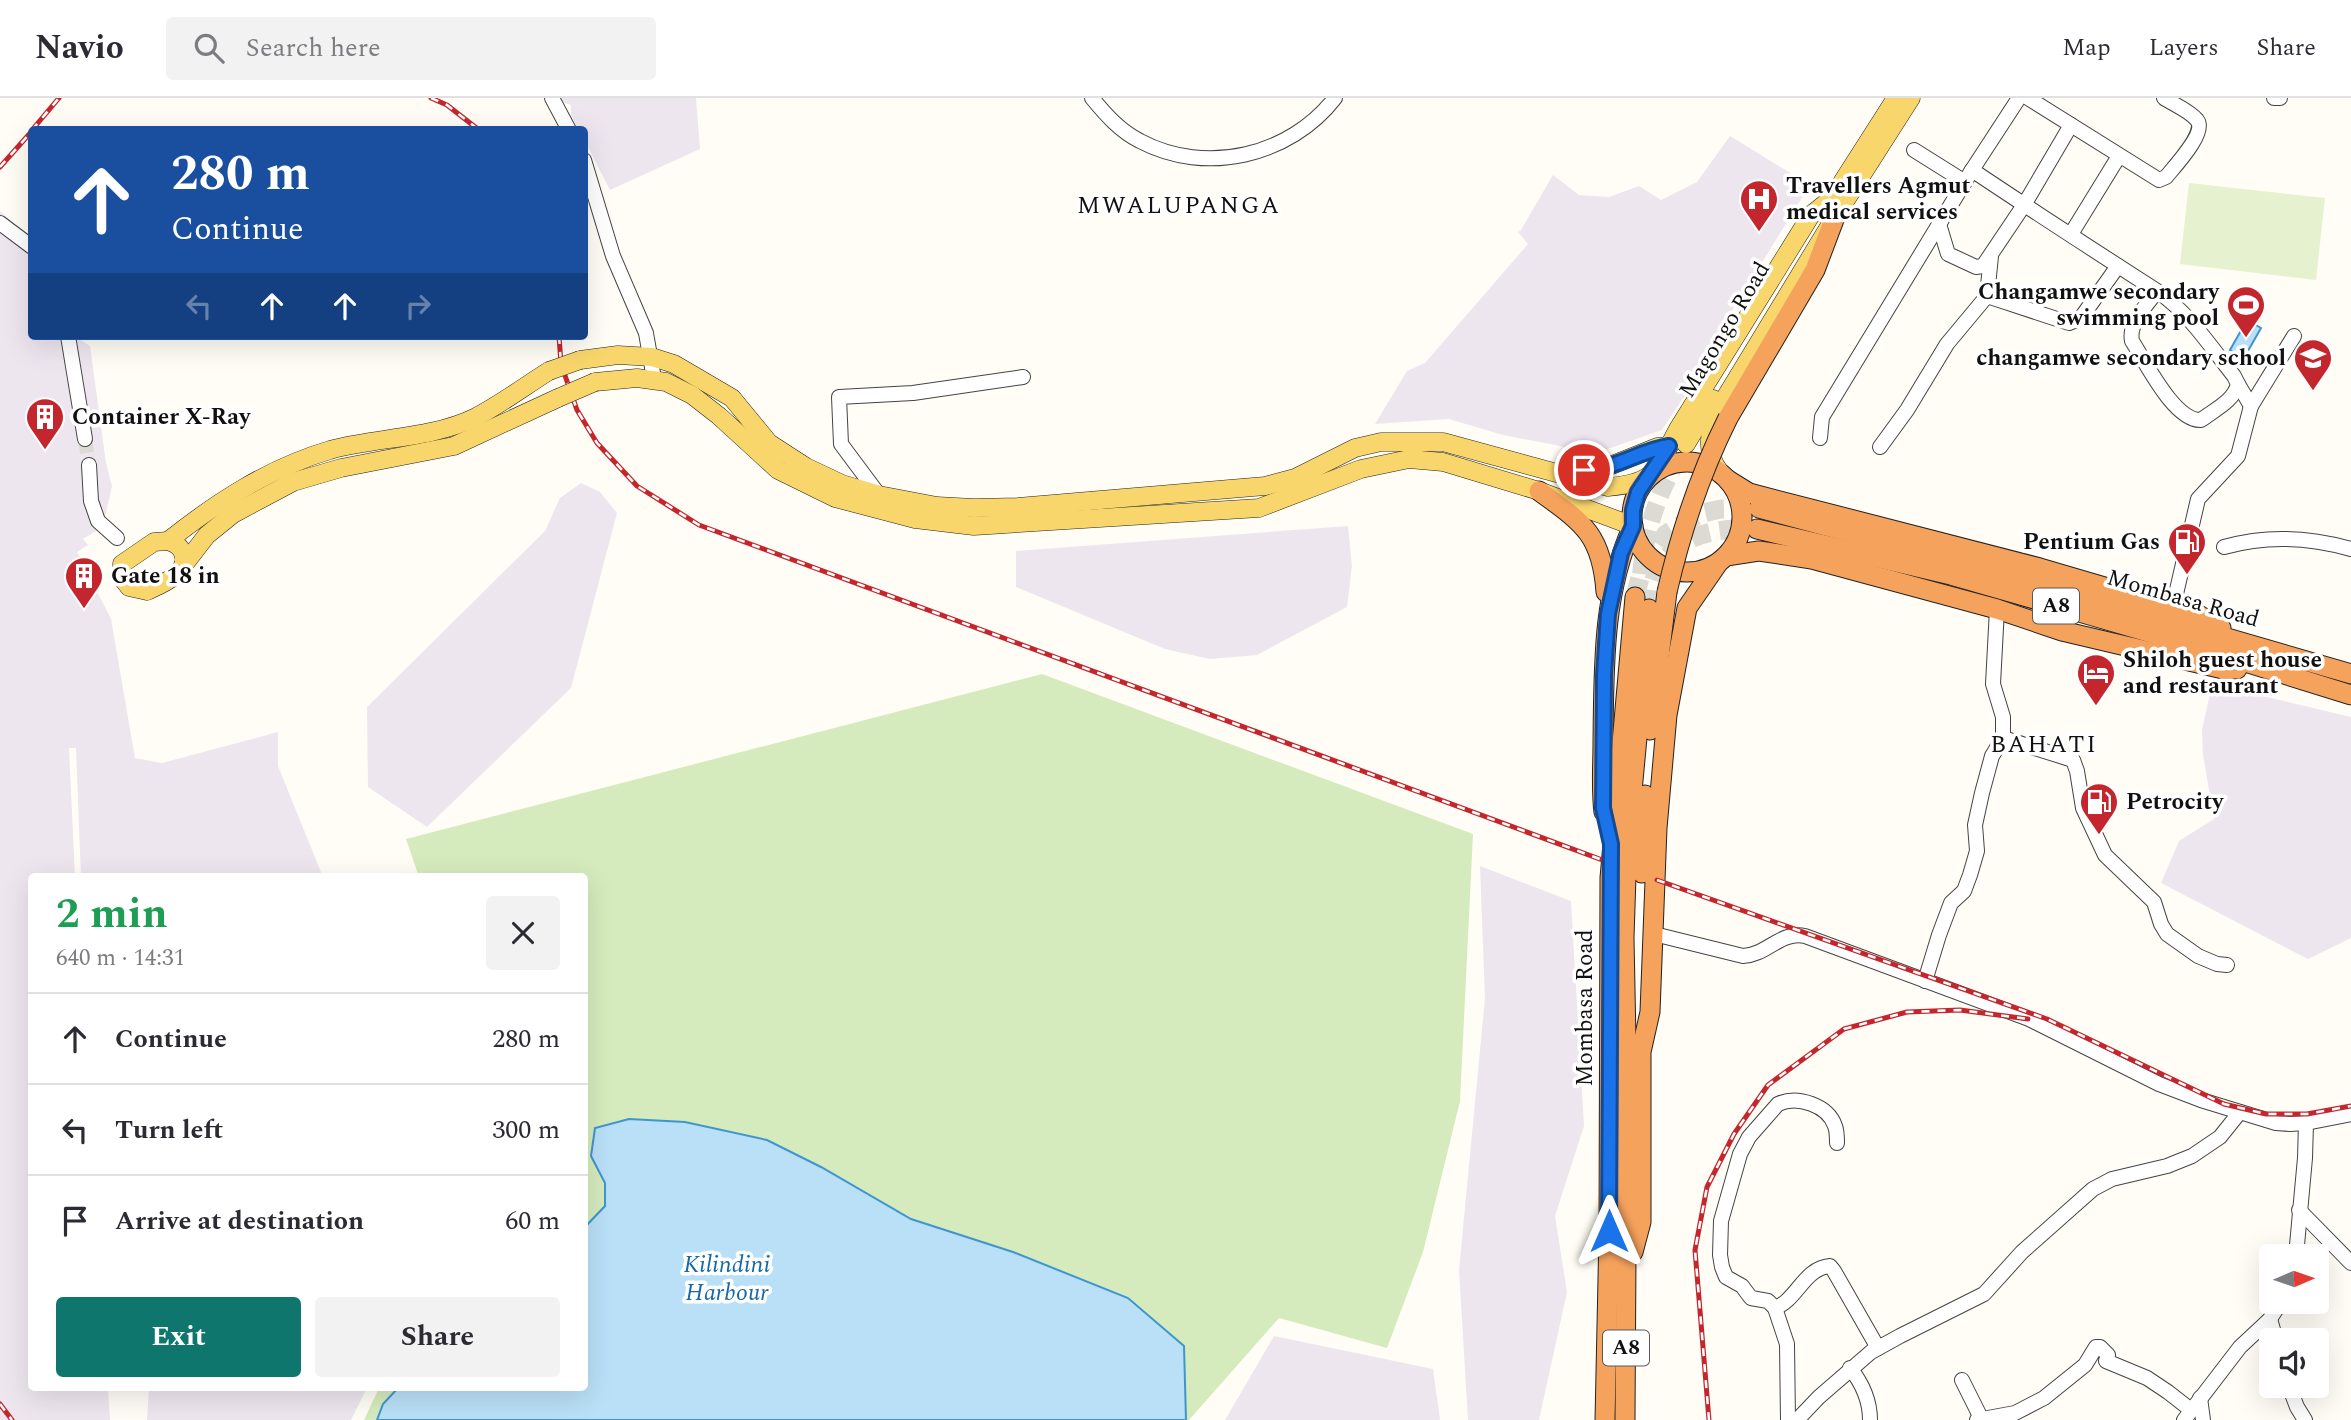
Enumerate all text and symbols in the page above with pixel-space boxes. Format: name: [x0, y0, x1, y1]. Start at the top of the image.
search box: [166, 17, 656, 80]
text: Navio: [35, 23, 124, 73]
text: Search here: [246, 28, 381, 68]
icon: search: [190, 29, 228, 67]
text: Map: [2062, 30, 2111, 66]
text: Layers: [2149, 30, 2219, 66]
text: Share: [2257, 30, 2316, 66]
text: 280 m: [171, 137, 310, 212]
icon: ahead: [56, 154, 147, 245]
place label: Travellers Agmut medical services: [1786, 169, 1971, 230]
hospital icon: Travellers Agmut medical services: [1738, 178, 1780, 233]
district label: MWALUPANGA: [1077, 188, 1281, 224]
text: Continue: [171, 205, 304, 254]
street label: Magongo Road: [1670, 255, 1780, 405]
place label: Changamwe secondary swimming pool: [1978, 275, 2220, 336]
sports icon: Changamwe secondary swimming pool: [2225, 284, 2267, 339]
icon: left: [180, 287, 218, 325]
icon: ahead: [253, 287, 291, 325]
icon: ahead: [326, 287, 364, 325]
icon: right: [399, 287, 437, 325]
school or university icon: changamwe secondary school: [2292, 337, 2334, 392]
place label: changamwe secondary school: [1976, 341, 2286, 376]
building icon: Container X-Ray: [24, 396, 66, 451]
place label: Container X-Ray: [72, 400, 251, 435]
pin: [1554, 440, 1614, 500]
icon: arrive: [1565, 451, 1603, 489]
fuel station icon: Pentium Gas: [2166, 521, 2208, 576]
place label: Pentium Gas: [2023, 525, 2160, 560]
building icon: Gate 18 in: [63, 555, 105, 610]
place label: Gate 18 in: [111, 559, 220, 594]
street label: Mombasa Road: [2103, 561, 2263, 638]
road number: A8: [2033, 588, 2079, 624]
place label: Shiloh guest house and restaurant: [2123, 643, 2322, 704]
hotel icon: Shiloh guest house and restaurant: [2075, 652, 2117, 707]
district label: BAHATI: [1990, 727, 2098, 763]
fuel station icon: Petrocity: [2078, 781, 2120, 836]
place label: Petrocity: [2126, 785, 2224, 820]
text: 2 min: [56, 883, 168, 946]
button: close: [486, 896, 560, 970]
street label: Mombasa Road: [1568, 929, 1603, 1087]
text: 640 m · 14:31: [56, 941, 185, 976]
text: Continue: [115, 1019, 227, 1059]
text: 280 m: [492, 1019, 560, 1059]
icon: ahead: [56, 1020, 94, 1058]
text: Turn left: [115, 1110, 223, 1150]
text: 300 m: [492, 1110, 560, 1150]
icon: left: [56, 1111, 94, 1149]
position arrow: [1572, 1194, 1646, 1268]
text: Arrive at destination: [115, 1201, 364, 1241]
text: 60 m: [505, 1201, 560, 1241]
icon: arrive: [56, 1202, 94, 1240]
north arrow: [2259, 1244, 2329, 1314]
map controls: [2259, 1244, 2329, 1398]
water label: Kilindini Harbour: [684, 1247, 770, 1311]
button: Exit: [56, 1297, 301, 1377]
button: Share: [315, 1297, 560, 1377]
button: sound: [2259, 1328, 2329, 1398]
road number: A8: [1603, 1330, 1649, 1366]

